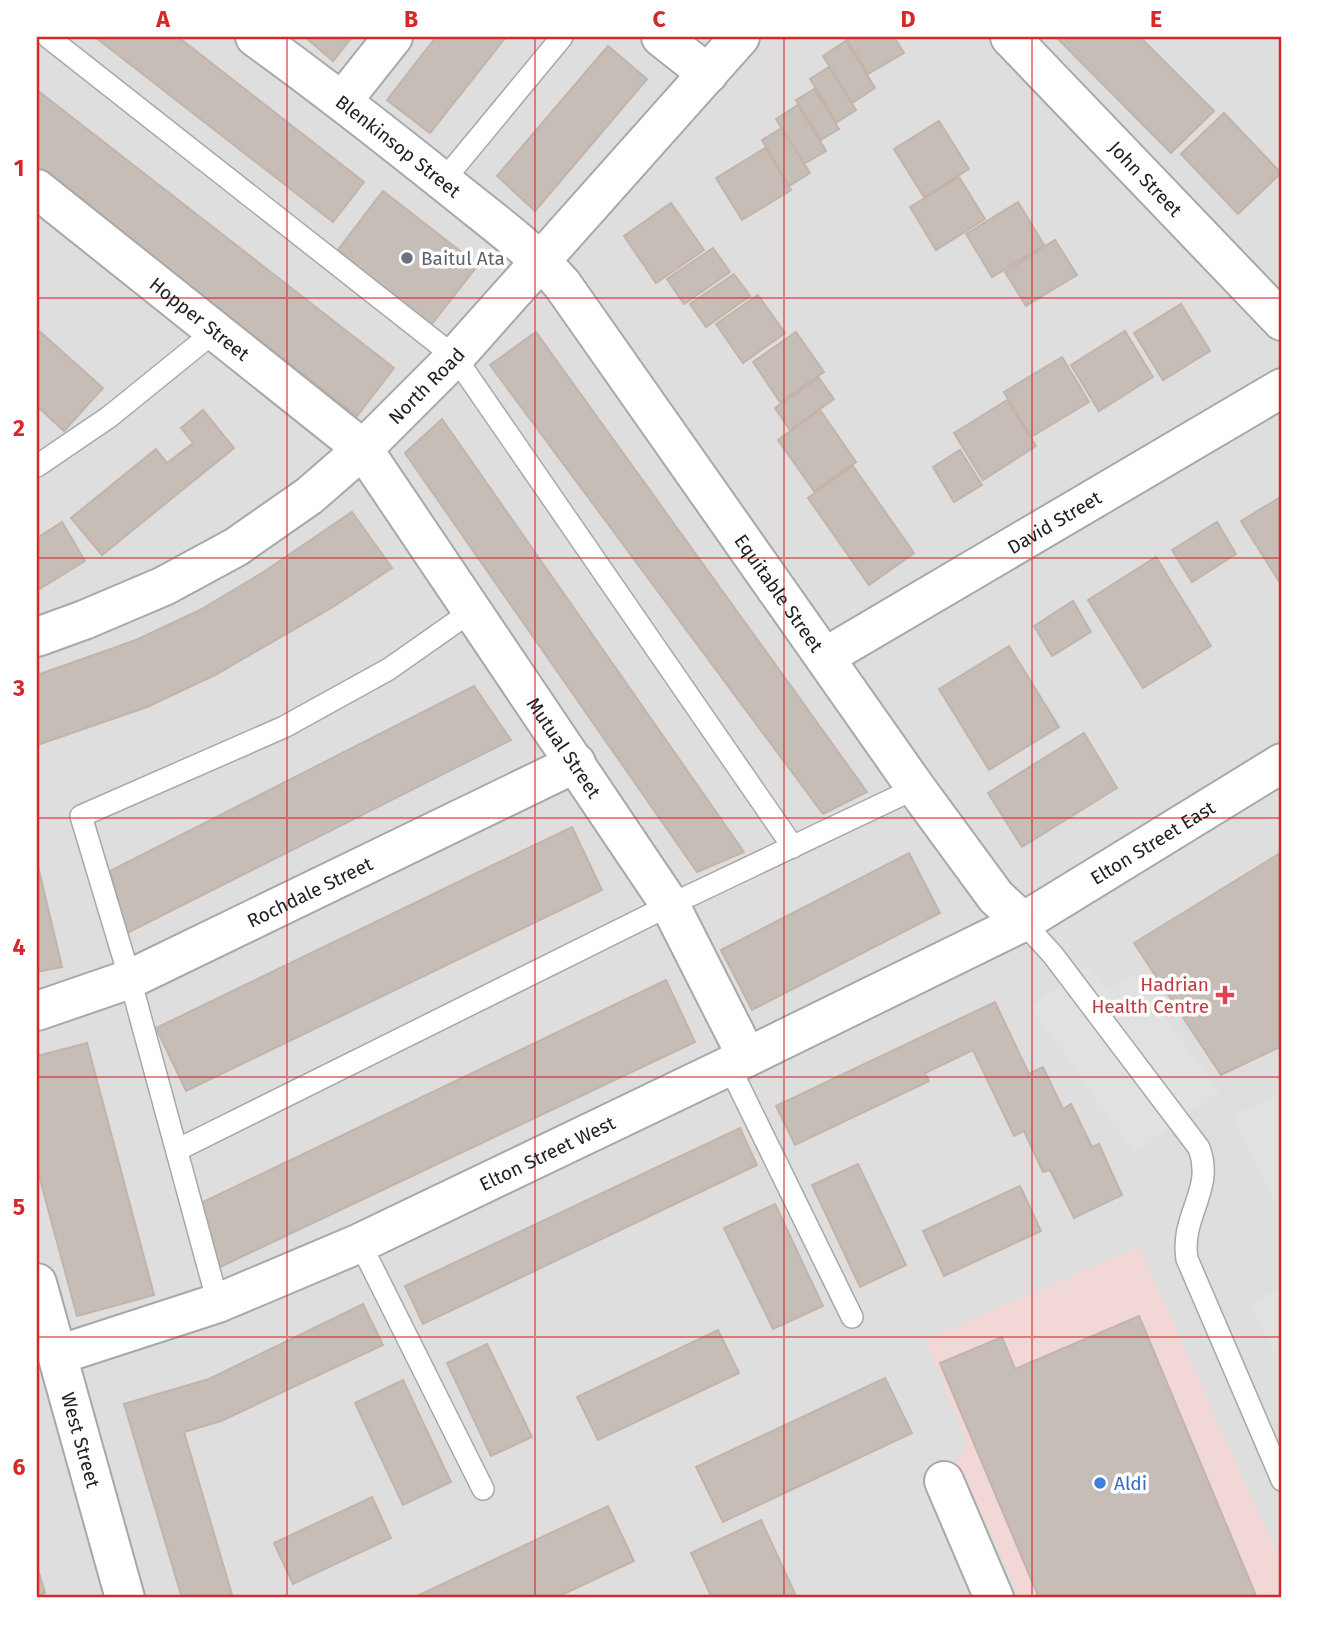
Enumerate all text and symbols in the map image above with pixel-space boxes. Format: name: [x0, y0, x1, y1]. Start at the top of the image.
text: A: [155, 5, 170, 33]
text: B: [404, 5, 418, 33]
text: C: [652, 5, 666, 33]
text: D: [901, 5, 916, 33]
text: E: [1150, 5, 1162, 33]
street label: Blenkinsop Street: [331, 90, 465, 203]
street label: John Street: [1104, 136, 1187, 222]
text: 1: [14, 154, 24, 182]
place label: Baitul Ata: [421, 247, 505, 270]
marker: Baitul Ata: [399, 250, 415, 266]
street label: Hopper Street: [145, 272, 254, 366]
street label: North Road: [384, 343, 470, 429]
text: 2: [13, 414, 25, 442]
street label: David Street: [1003, 486, 1106, 559]
street label: Equitable Street: [729, 530, 828, 657]
text: 3: [12, 674, 25, 702]
street label: Mutual Street: [522, 693, 606, 803]
street label: Elton Street East: [1086, 796, 1219, 890]
street label: Rochdale Street: [243, 852, 376, 933]
text: 4: [13, 933, 26, 961]
place label: Hadrian Health Centre: [1091, 973, 1209, 1018]
marker: Hadrian Health Centre: [1215, 985, 1235, 1005]
street label: Elton Street West: [476, 1111, 619, 1196]
text: 5: [13, 1193, 25, 1221]
street label: West Street: [56, 1390, 105, 1491]
text: 6: [13, 1453, 26, 1481]
place label: Aldi: [1114, 1472, 1147, 1495]
marker: Aldi: [1092, 1475, 1108, 1491]

